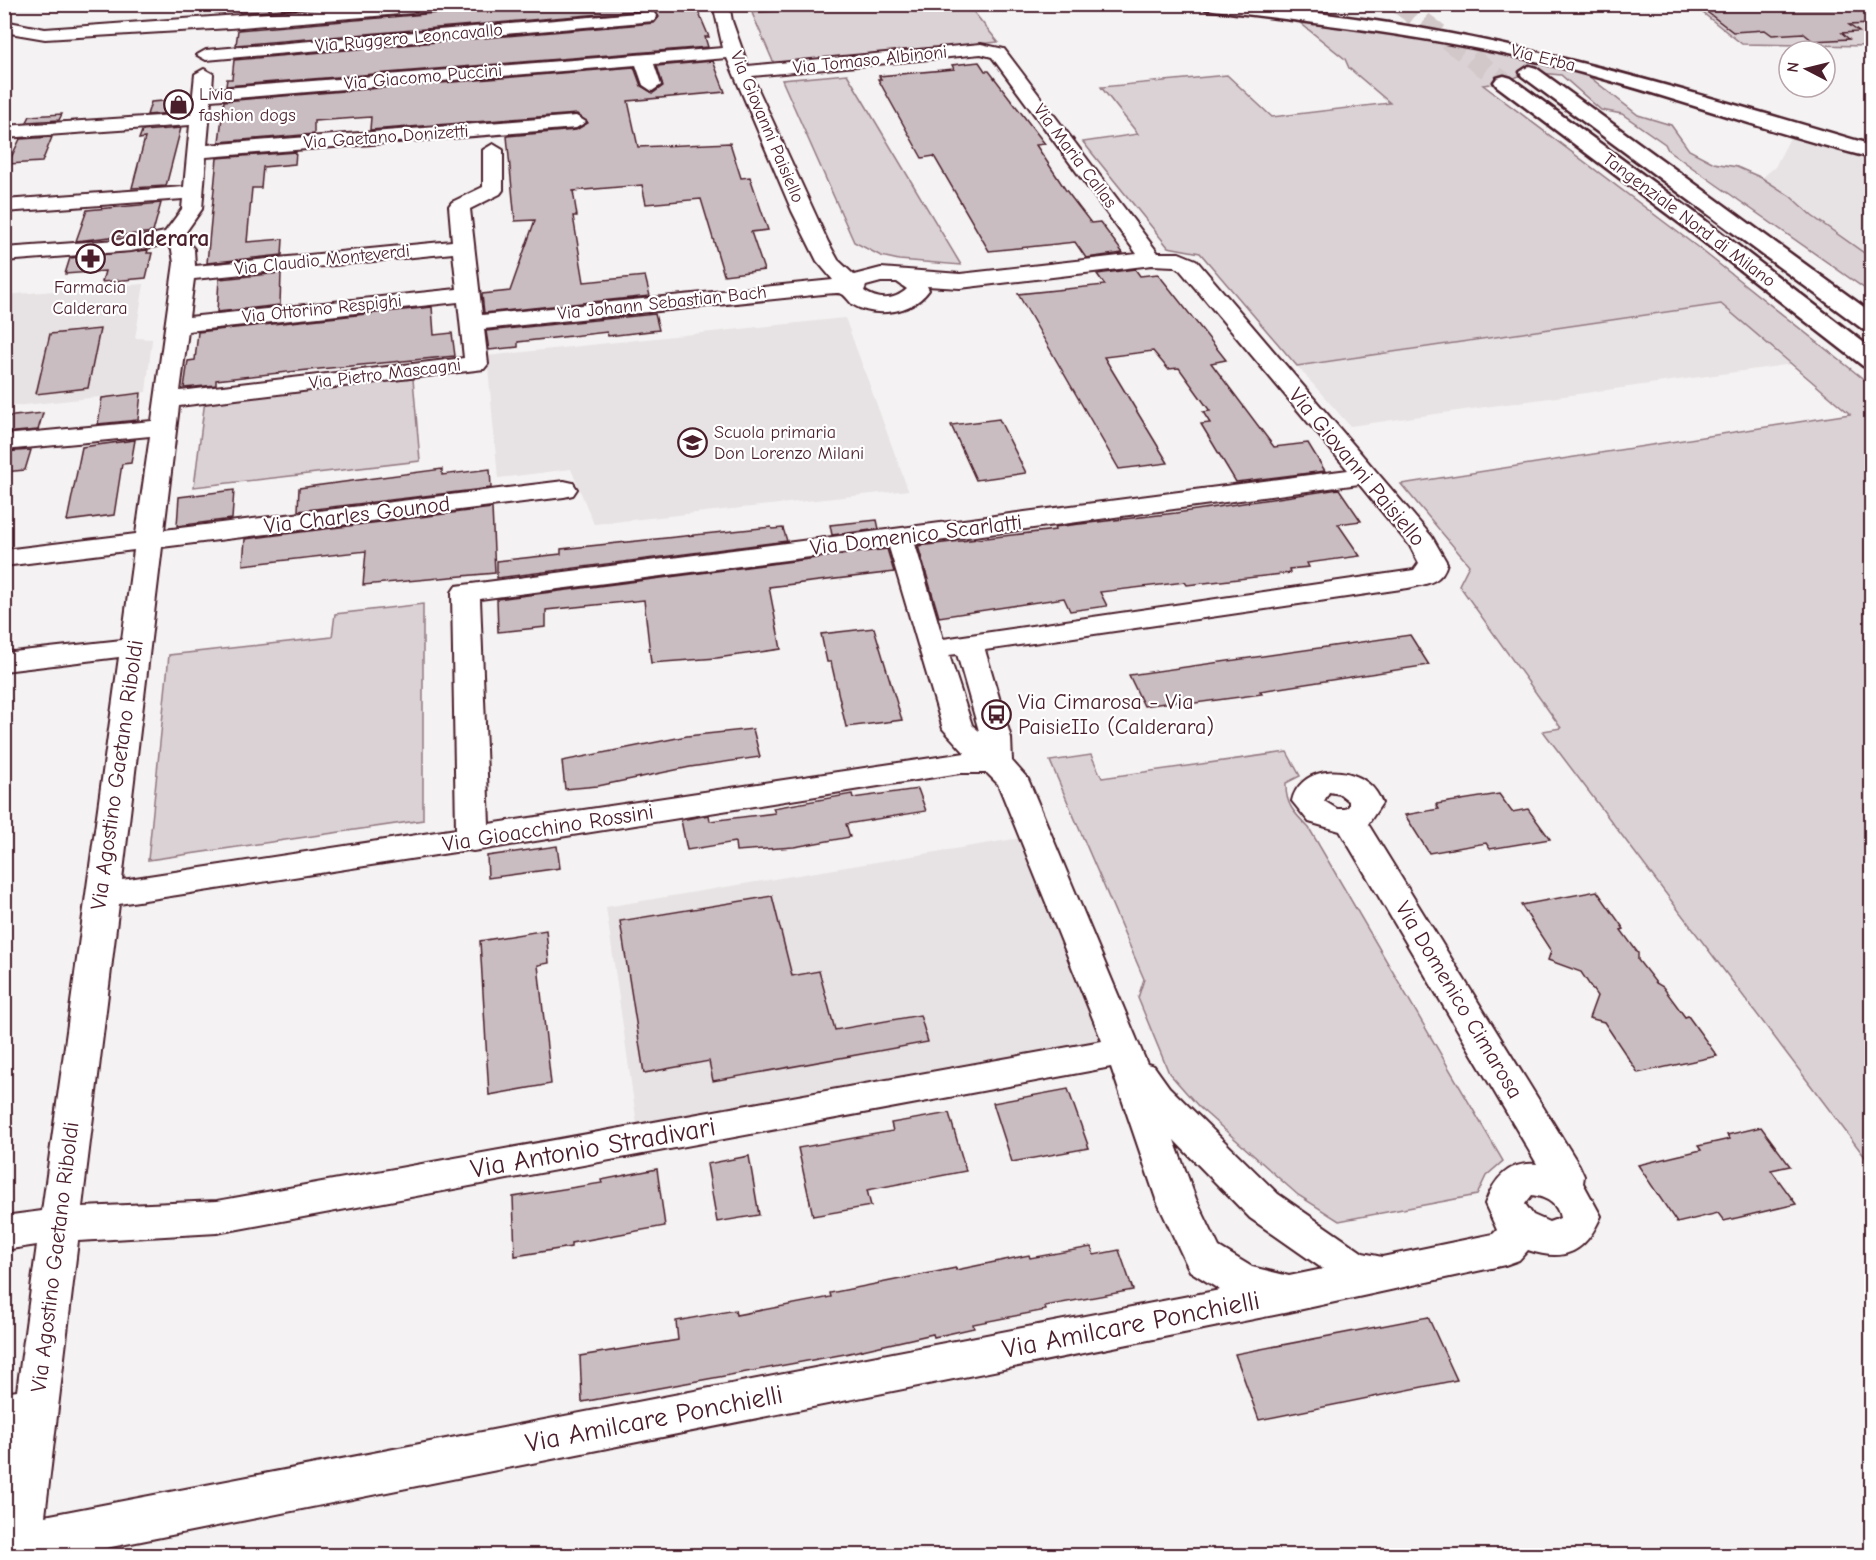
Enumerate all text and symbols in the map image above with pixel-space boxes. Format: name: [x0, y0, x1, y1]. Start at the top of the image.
street label: Via Ruggero Leoncavallo: [314, 19, 504, 57]
north arrow: [1777, 39, 1837, 99]
street label: Via Erba: [1508, 40, 1578, 76]
street label: Via Tomaso Albinoni: [792, 41, 948, 79]
street label: Via Giovanni Paisiello: [726, 48, 808, 206]
street label: Via Giacomo Puccini: [343, 60, 503, 94]
text: N: [1784, 61, 1803, 74]
place label: Livia fashion dogs: [198, 84, 296, 126]
shop icon: Livia fashion dogs: [162, 88, 194, 120]
street label: Via Maria Callas: [1029, 100, 1121, 212]
street label: Via Gaetano Donizetti: [303, 121, 469, 153]
street label: Tangenziale Nord di Milano: [1599, 148, 1779, 292]
district label: Calderara: [111, 224, 209, 252]
street label: Via Claudio Monteverdi: [233, 240, 411, 280]
pharmacy icon: Farmacia Calderara: [74, 242, 106, 274]
place label: Farmacia Calderara: [52, 277, 128, 319]
street label: Via Johann Sebastian Bach: [556, 282, 768, 324]
street label: Via Ottorino Respighi: [241, 290, 403, 328]
street label: Via Pietro Mascagni: [308, 354, 462, 394]
street label: Via Giovanni Paisiello: [1283, 383, 1431, 551]
place label: Scuola primaria Don Lorenzo Milani: [714, 422, 864, 464]
school or university icon: Scuola primaria Don Lorenzo Milani: [677, 426, 709, 458]
street label: Via Charles Gounod: [262, 491, 452, 539]
street label: Via Domenico Scarlatti: [808, 509, 1024, 561]
street label: Via Agostino Gaetano Riboldi: [85, 638, 149, 912]
place label: Via Cimarosa - Via PaisieIIo (Calderara): [1018, 689, 1214, 740]
bus stop icon: Via Cimarosa - Via PaisieIIo (Calderara): [981, 699, 1013, 731]
street label: Via Gioacchino Rossini: [441, 798, 655, 858]
street label: Via Domenico Cimarosa: [1390, 897, 1528, 1103]
street label: Via Antonio Stradivari: [468, 1111, 718, 1185]
street label: Via Agostino Gaetano Riboldi: [26, 1120, 84, 1394]
street label: Via Amilcare Ponchielli: [1000, 1285, 1262, 1365]
street label: Via Amilcare Ponchielli: [523, 1379, 785, 1459]

